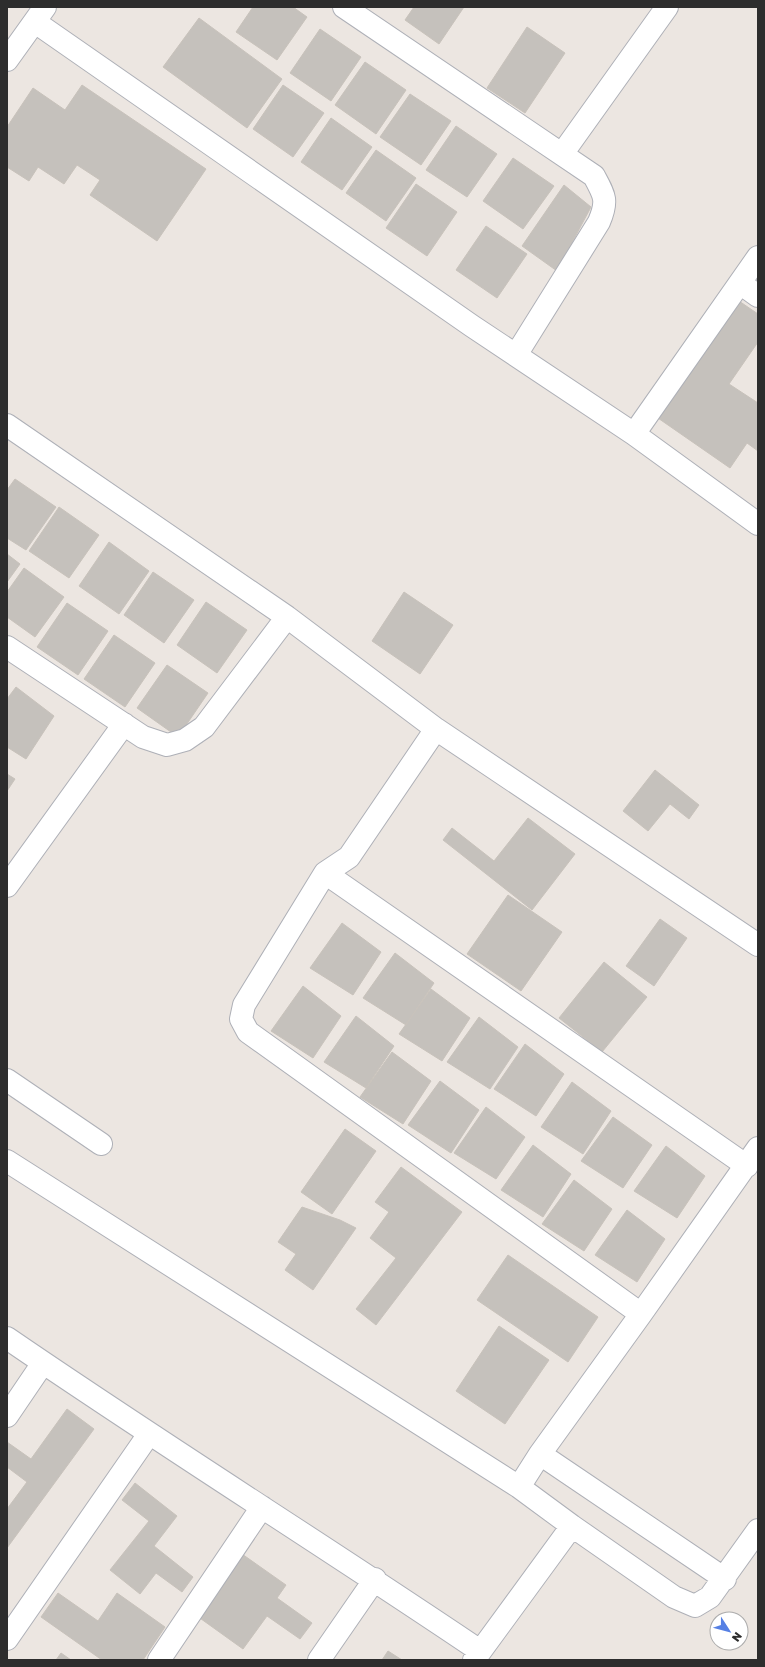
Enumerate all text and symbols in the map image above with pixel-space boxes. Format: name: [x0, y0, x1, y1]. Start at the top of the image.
north arrow: [709, 1611, 749, 1651]
text: N: [730, 1630, 745, 1644]

